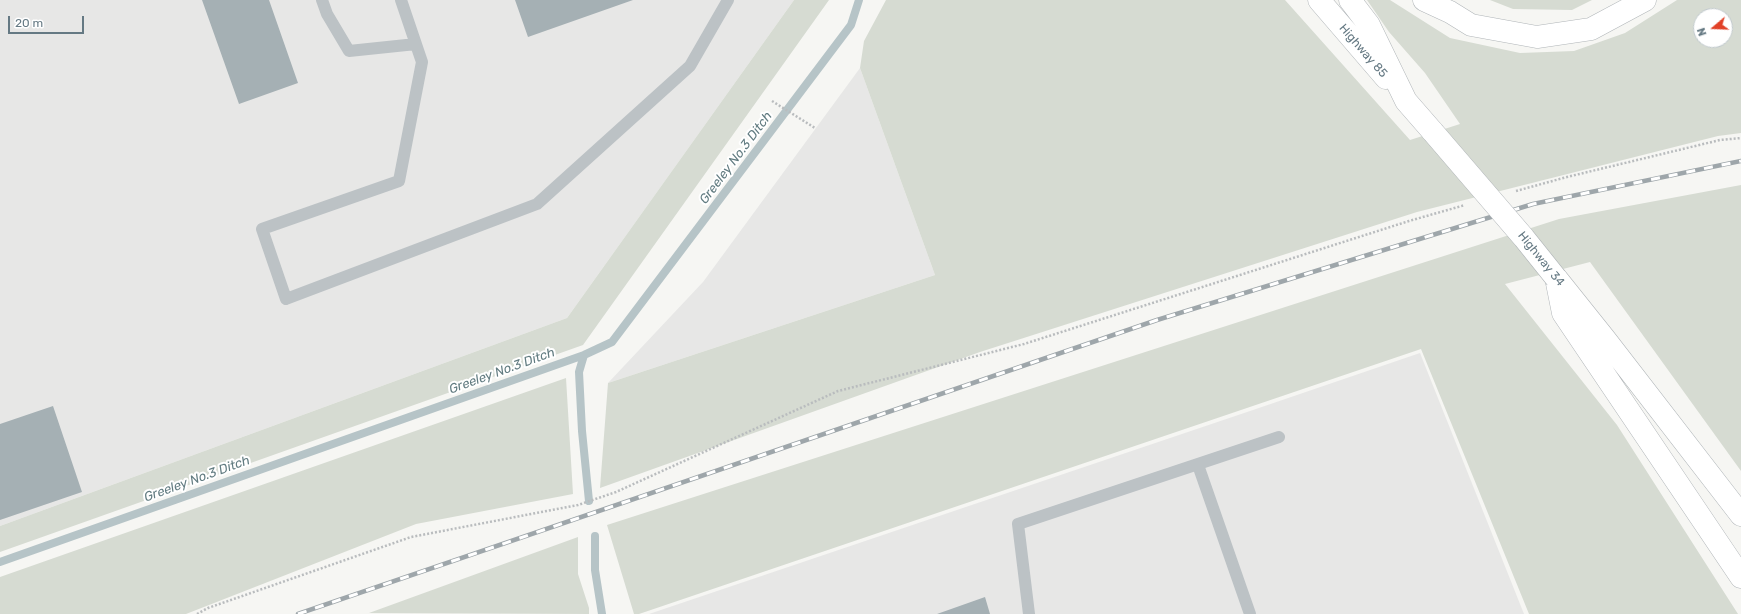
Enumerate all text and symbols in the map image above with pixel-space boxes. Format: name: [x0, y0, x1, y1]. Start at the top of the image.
scale bar: [10, 8, 86, 34]
north arrow: [1693, 8, 1733, 48]
text: 20 m: [15, 16, 43, 30]
street label: Highway 85: [1336, 21, 1390, 81]
text: N: [1695, 26, 1710, 38]
water label: Greeley No.3 Ditch: [696, 109, 776, 207]
street label: Highway 34: [1515, 229, 1567, 289]
water label: Greeley No.3 Ditch: [447, 345, 557, 397]
water label: Greeley No.3 Ditch: [142, 453, 252, 505]

